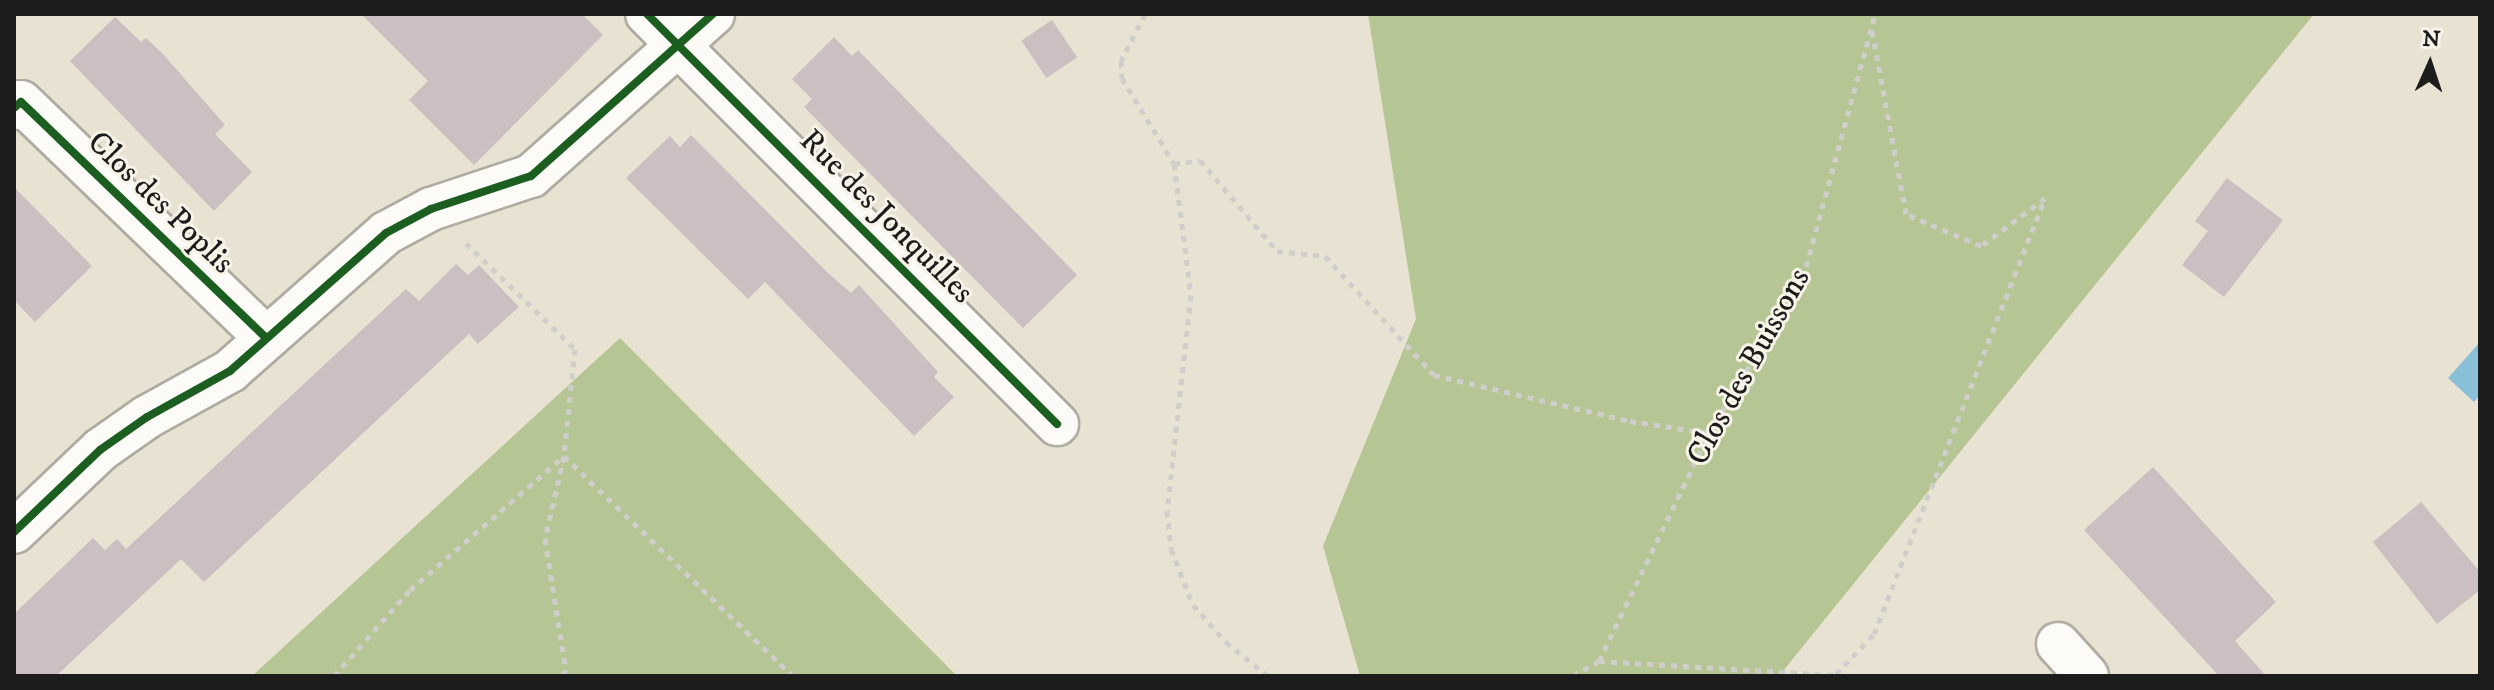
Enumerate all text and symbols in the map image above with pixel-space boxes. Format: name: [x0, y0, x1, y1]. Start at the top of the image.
north arrow: [2390, 24, 2470, 104]
text: N: [2422, 26, 2441, 53]
street label: Rue des Jonquilles: [791, 122, 981, 312]
street label: Clos des Poplis: [79, 124, 241, 282]
street label: Clos des Buissons: [1679, 262, 1819, 472]

